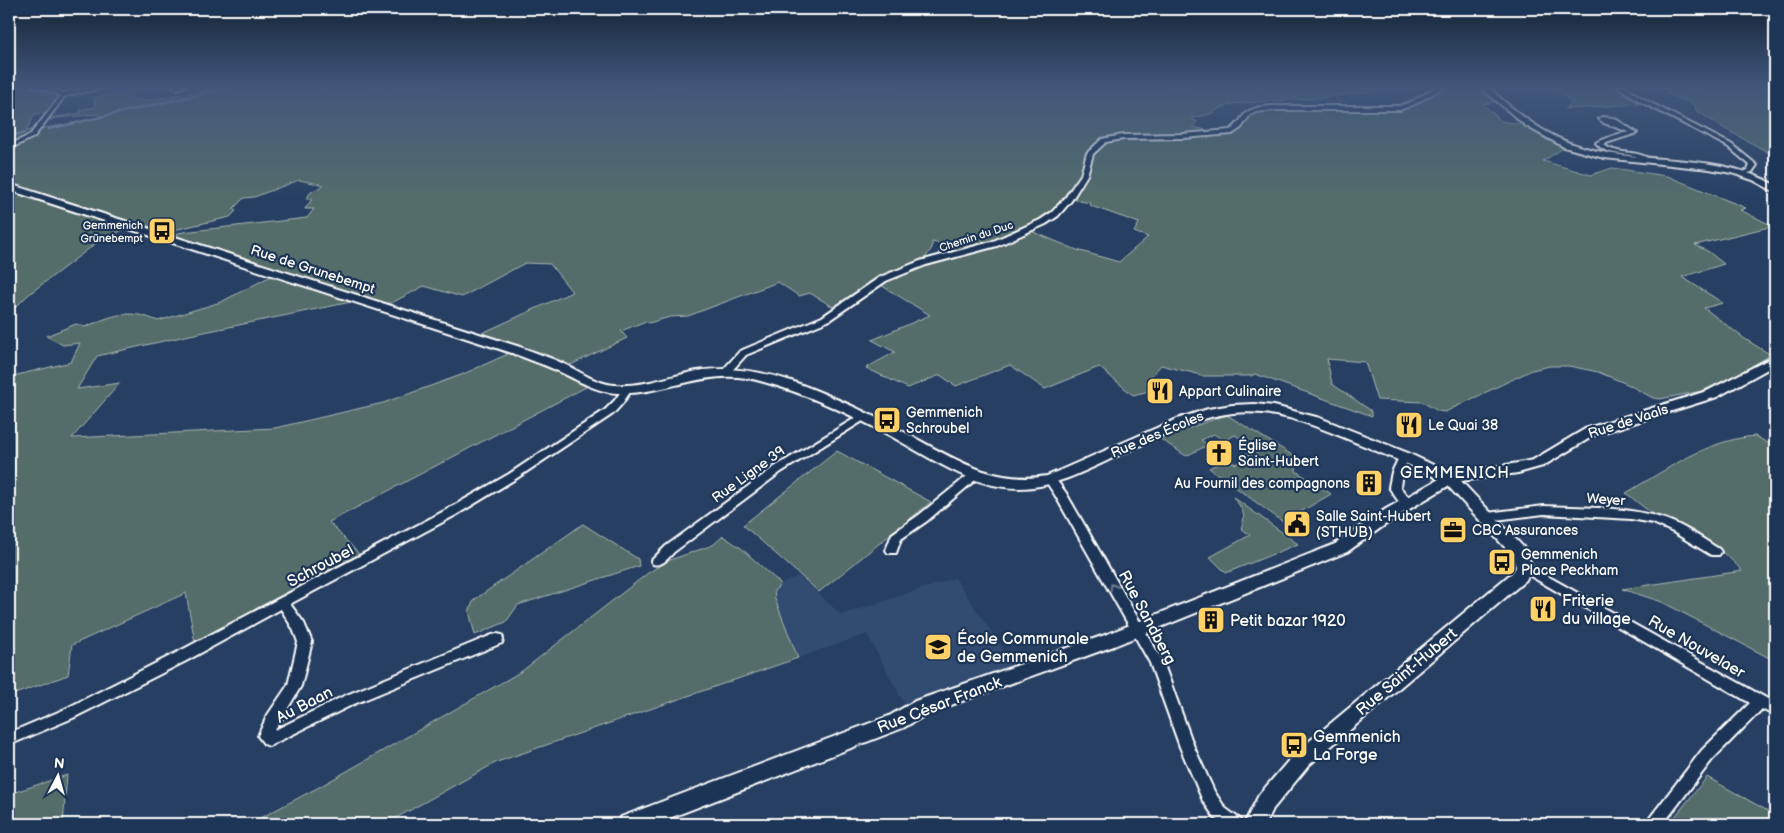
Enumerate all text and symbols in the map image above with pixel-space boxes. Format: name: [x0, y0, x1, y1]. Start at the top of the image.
bus stop icon: Gemmenich Grünebempt: [147, 216, 177, 246]
street label: Chemin du Duc: [938, 218, 1015, 255]
place label: Gemmenich Grünebempt: [80, 219, 144, 245]
street label: Rue de Grunebempt: [249, 241, 378, 298]
restaurant icon: Appart Culinaire: [1145, 376, 1175, 406]
place label: Appart Culinaire: [1179, 383, 1281, 400]
street label: Rue de Vaals: [1586, 401, 1670, 442]
place label: Gemmenich Schroubel: [906, 404, 983, 437]
bus stop icon: Gemmenich Schroubel: [872, 405, 902, 435]
street label: Rue des Écoles: [1108, 406, 1206, 462]
restaurant icon: Le Quai 38: [1394, 410, 1424, 440]
place label: Le Quai 38: [1428, 417, 1498, 434]
place label: Église Saint-Hubert: [1238, 436, 1319, 470]
church icon: Église Saint-Hubert: [1204, 438, 1234, 468]
street label: Rue Ligne 39: [709, 442, 788, 507]
district label: GEMMENICH: [1400, 464, 1510, 483]
building icon: Au Fournil des compagnons: [1354, 468, 1384, 498]
place label: Au Fournil des compagnons: [1175, 475, 1350, 492]
street label: Weyer: [1586, 490, 1627, 509]
place label: Salle Saint-Hubert (STHUB): [1316, 508, 1432, 541]
public building icon: Salle Saint-Hubert (STHUB): [1282, 509, 1312, 539]
office icon: CBC Assurances: [1438, 515, 1468, 545]
place label: CBC Assurances: [1472, 522, 1578, 539]
street label: Schroubel: [284, 541, 357, 592]
place label: Gemmenich Place Peckham: [1521, 546, 1618, 579]
bus stop icon: Gemmenich Place Peckham: [1487, 547, 1517, 577]
street label: Rue Sandberg: [1114, 567, 1179, 668]
one-way arrow: [1109, 583, 1119, 592]
place label: Friterie du village: [1562, 592, 1631, 629]
restaurant icon: Friterie du village: [1528, 594, 1558, 624]
building icon: Petit bazar 1920: [1196, 605, 1226, 635]
place label: Petit bazar 1920: [1230, 612, 1346, 631]
street label: Rue Nouvelaer: [1644, 612, 1748, 683]
street label: Rue Saint-Hubert: [1353, 624, 1461, 720]
place label: École Communale de Gemmenich: [957, 628, 1089, 667]
school or university icon: École Communale de Gemmenich: [923, 632, 953, 662]
street label: Rue César Franck: [875, 673, 1005, 738]
street label: Au Baan: [273, 683, 336, 728]
place label: Gemmenich La Forge: [1313, 728, 1401, 765]
bus stop icon: Gemmenich La Forge: [1279, 730, 1309, 760]
north arrow: [32, 750, 82, 800]
text: N: [53, 755, 65, 773]

